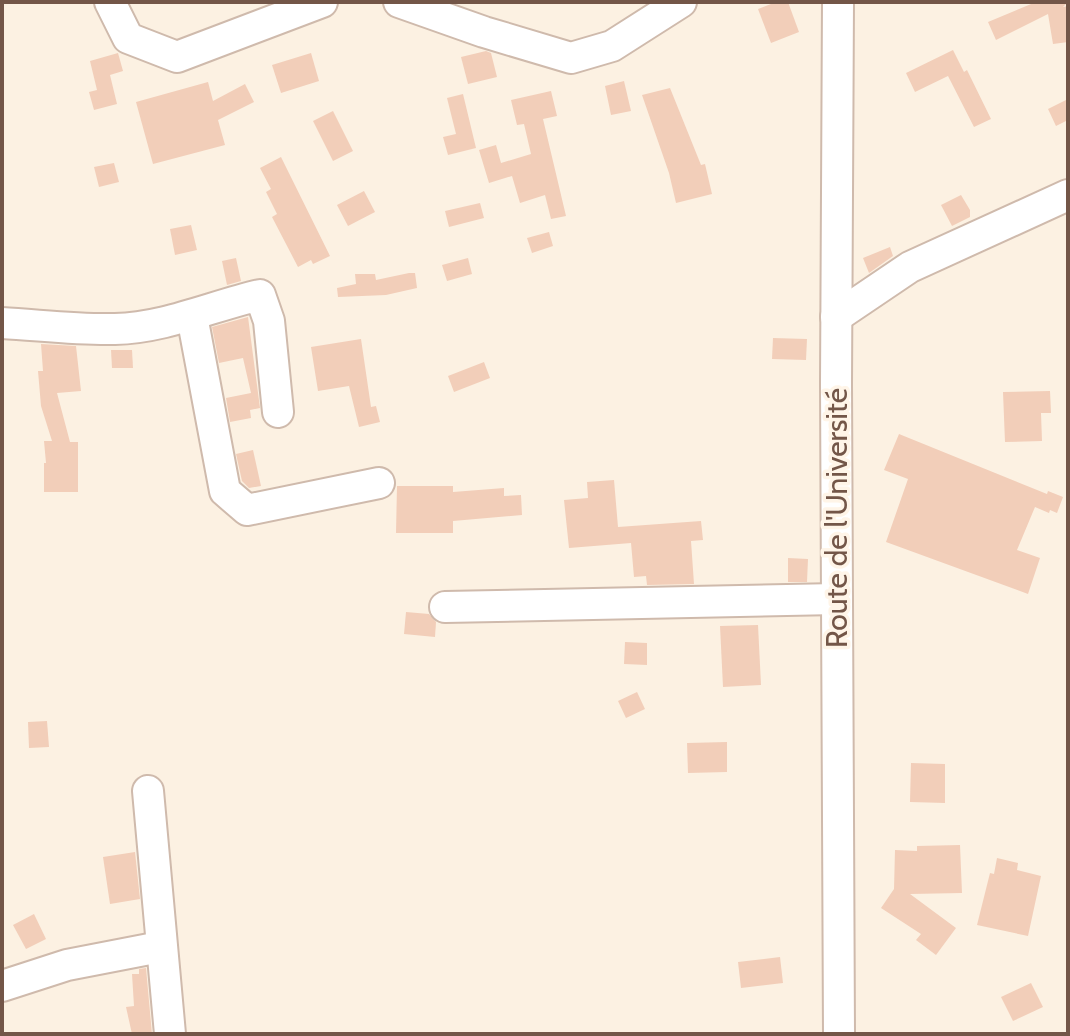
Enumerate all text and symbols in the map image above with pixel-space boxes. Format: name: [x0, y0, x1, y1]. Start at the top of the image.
street label: Route de l'Université: [818, 388, 855, 648]

